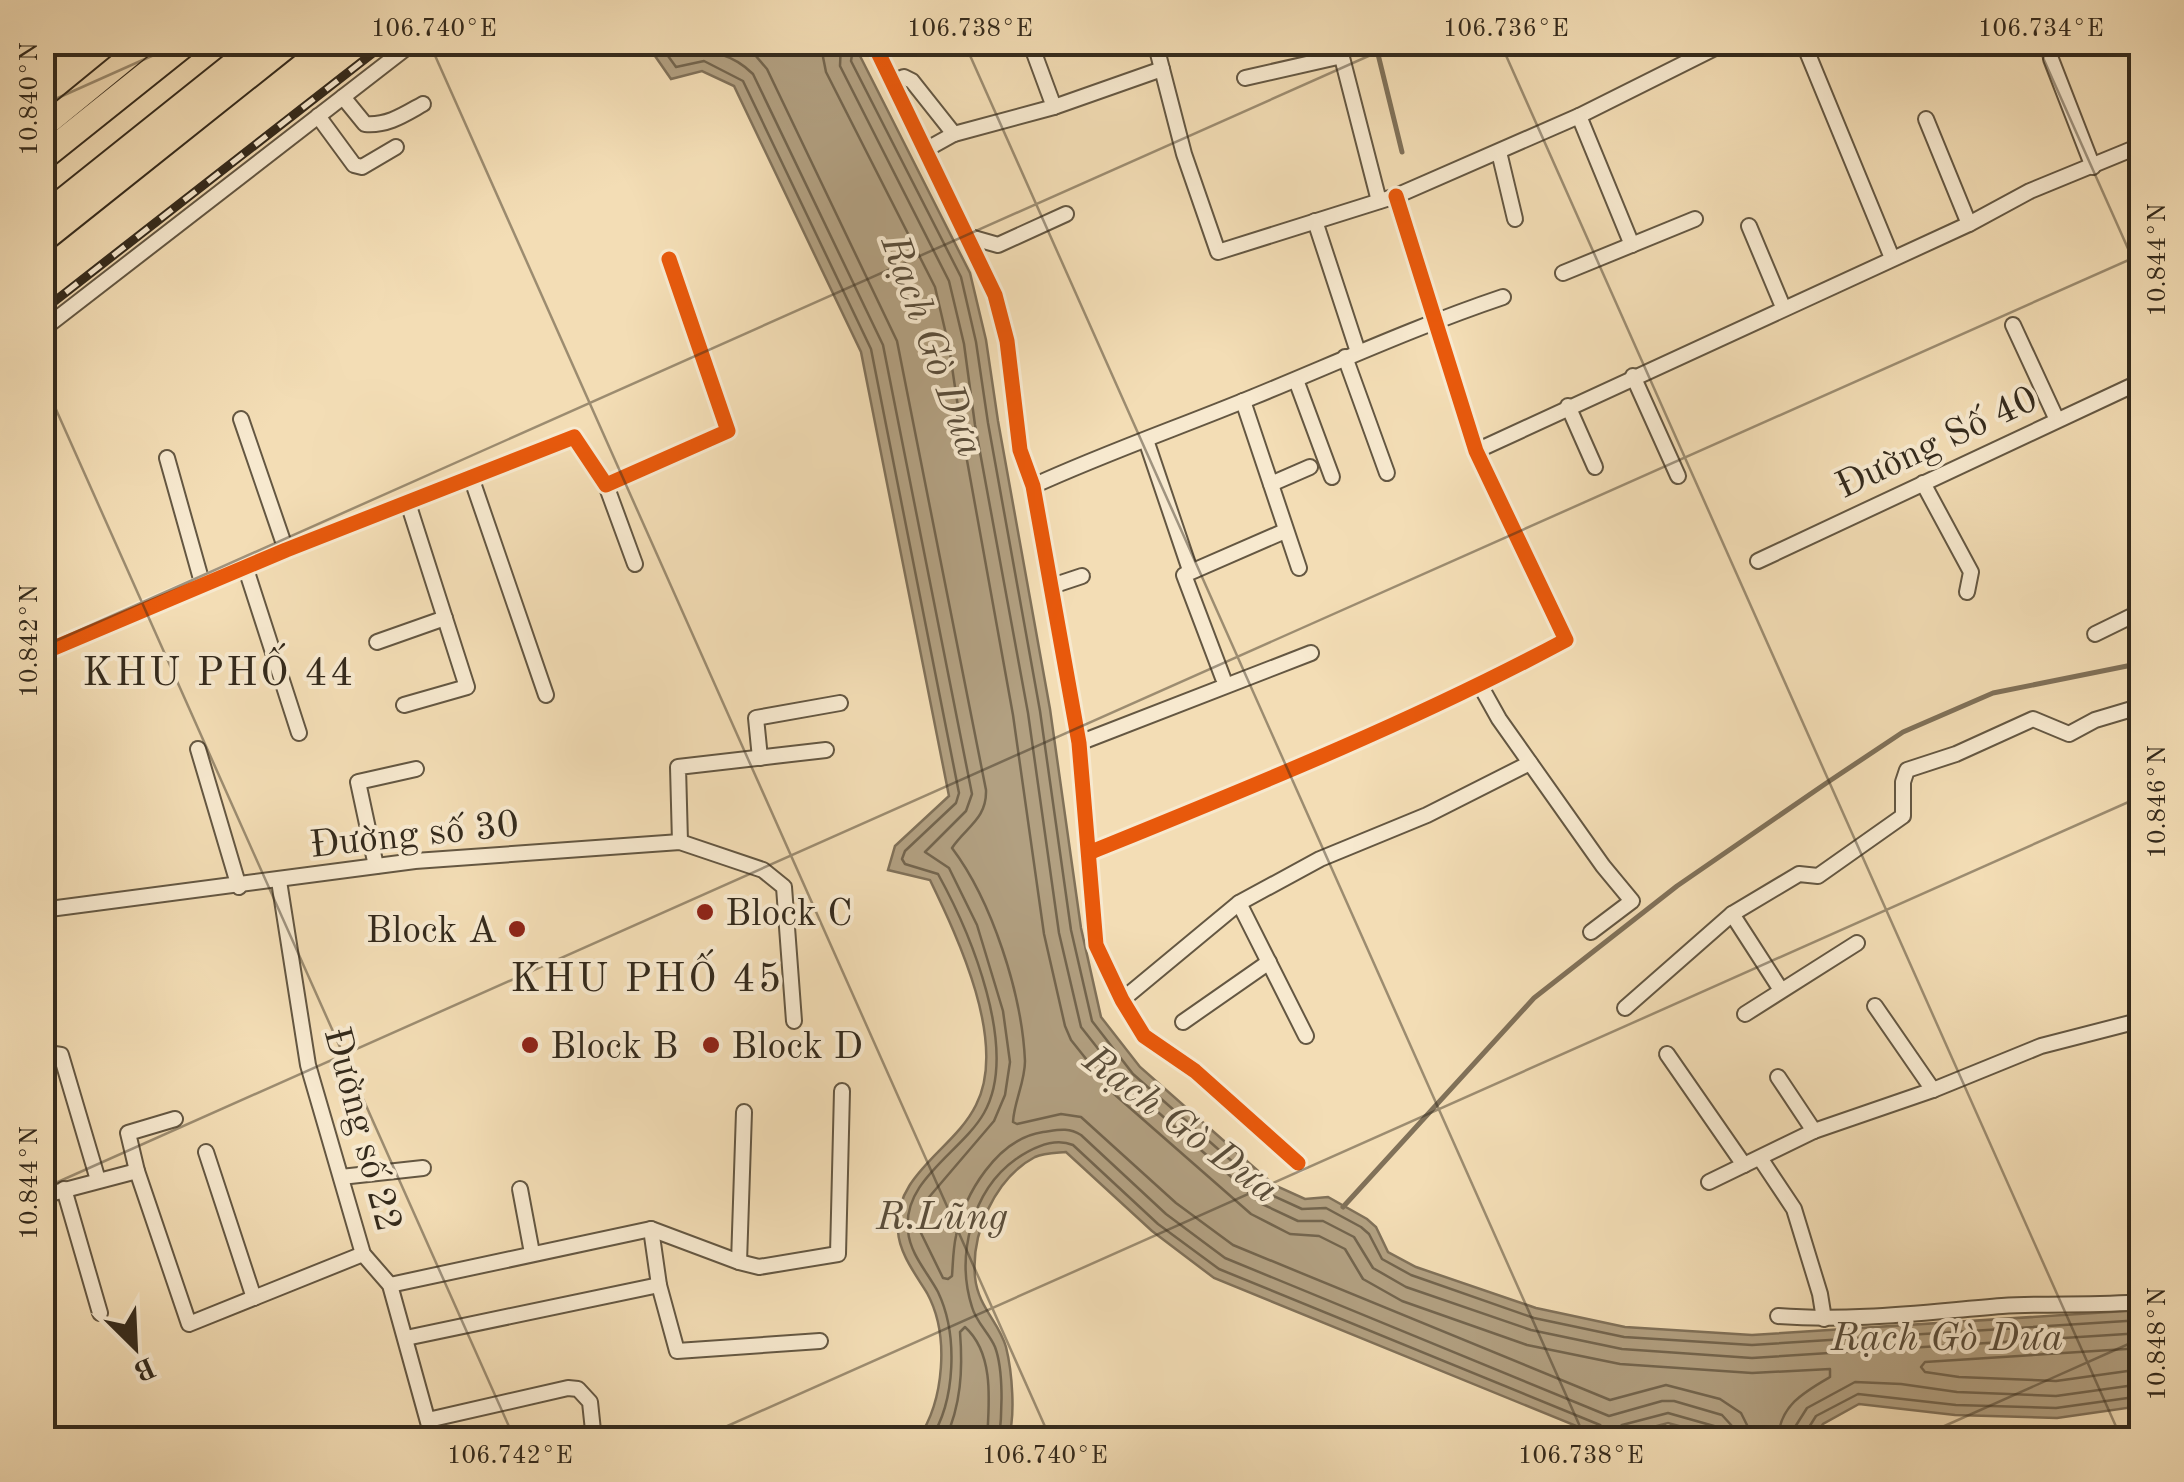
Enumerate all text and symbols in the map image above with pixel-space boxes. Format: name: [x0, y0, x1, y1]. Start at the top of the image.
text: 106.740°E: [371, 17, 497, 42]
text: 106.738°E: [907, 17, 1033, 42]
text: 106.736°E: [1443, 17, 1569, 42]
text: 106.734°E: [1978, 17, 2104, 42]
text: 10.840°N: [18, 42, 43, 156]
text: 10.844°N: [2146, 203, 2171, 317]
water label: Rạch Gò Dưa: [871, 229, 989, 462]
street label: Đường Số 40: [1830, 379, 2044, 507]
text: 10.842°N: [18, 584, 43, 698]
district label: KHU PHỐ 44: [82, 643, 356, 695]
text: 10.846°N: [2146, 745, 2171, 859]
street label: Đường số 30: [308, 804, 521, 866]
place label: Block C: [725, 896, 853, 934]
marker: Block C: [694, 901, 716, 923]
place label: Block A: [366, 913, 497, 951]
marker: Block A: [506, 918, 528, 940]
district label: KHU PHỐ 45: [510, 949, 784, 1001]
street label: Đường số 22: [316, 1023, 409, 1236]
place label: Block B: [550, 1029, 679, 1067]
place label: Block D: [731, 1029, 863, 1067]
marker: Block B: [519, 1034, 541, 1056]
marker: Block D: [700, 1034, 722, 1056]
water label: Rạch Gò Dưa: [1074, 1040, 1284, 1212]
text: 10.844°N: [18, 1126, 43, 1240]
water label: R.Lũng: [875, 1199, 1008, 1239]
text: 10.848°N: [2146, 1287, 2171, 1401]
north arrow: [85, 1297, 185, 1397]
water label: Rạch Gò Dưa: [1830, 1320, 2063, 1360]
text: B: [129, 1350, 159, 1384]
text: 106.742°E: [447, 1444, 573, 1469]
text: 106.740°E: [982, 1444, 1108, 1469]
text: 106.738°E: [1518, 1444, 1644, 1469]

